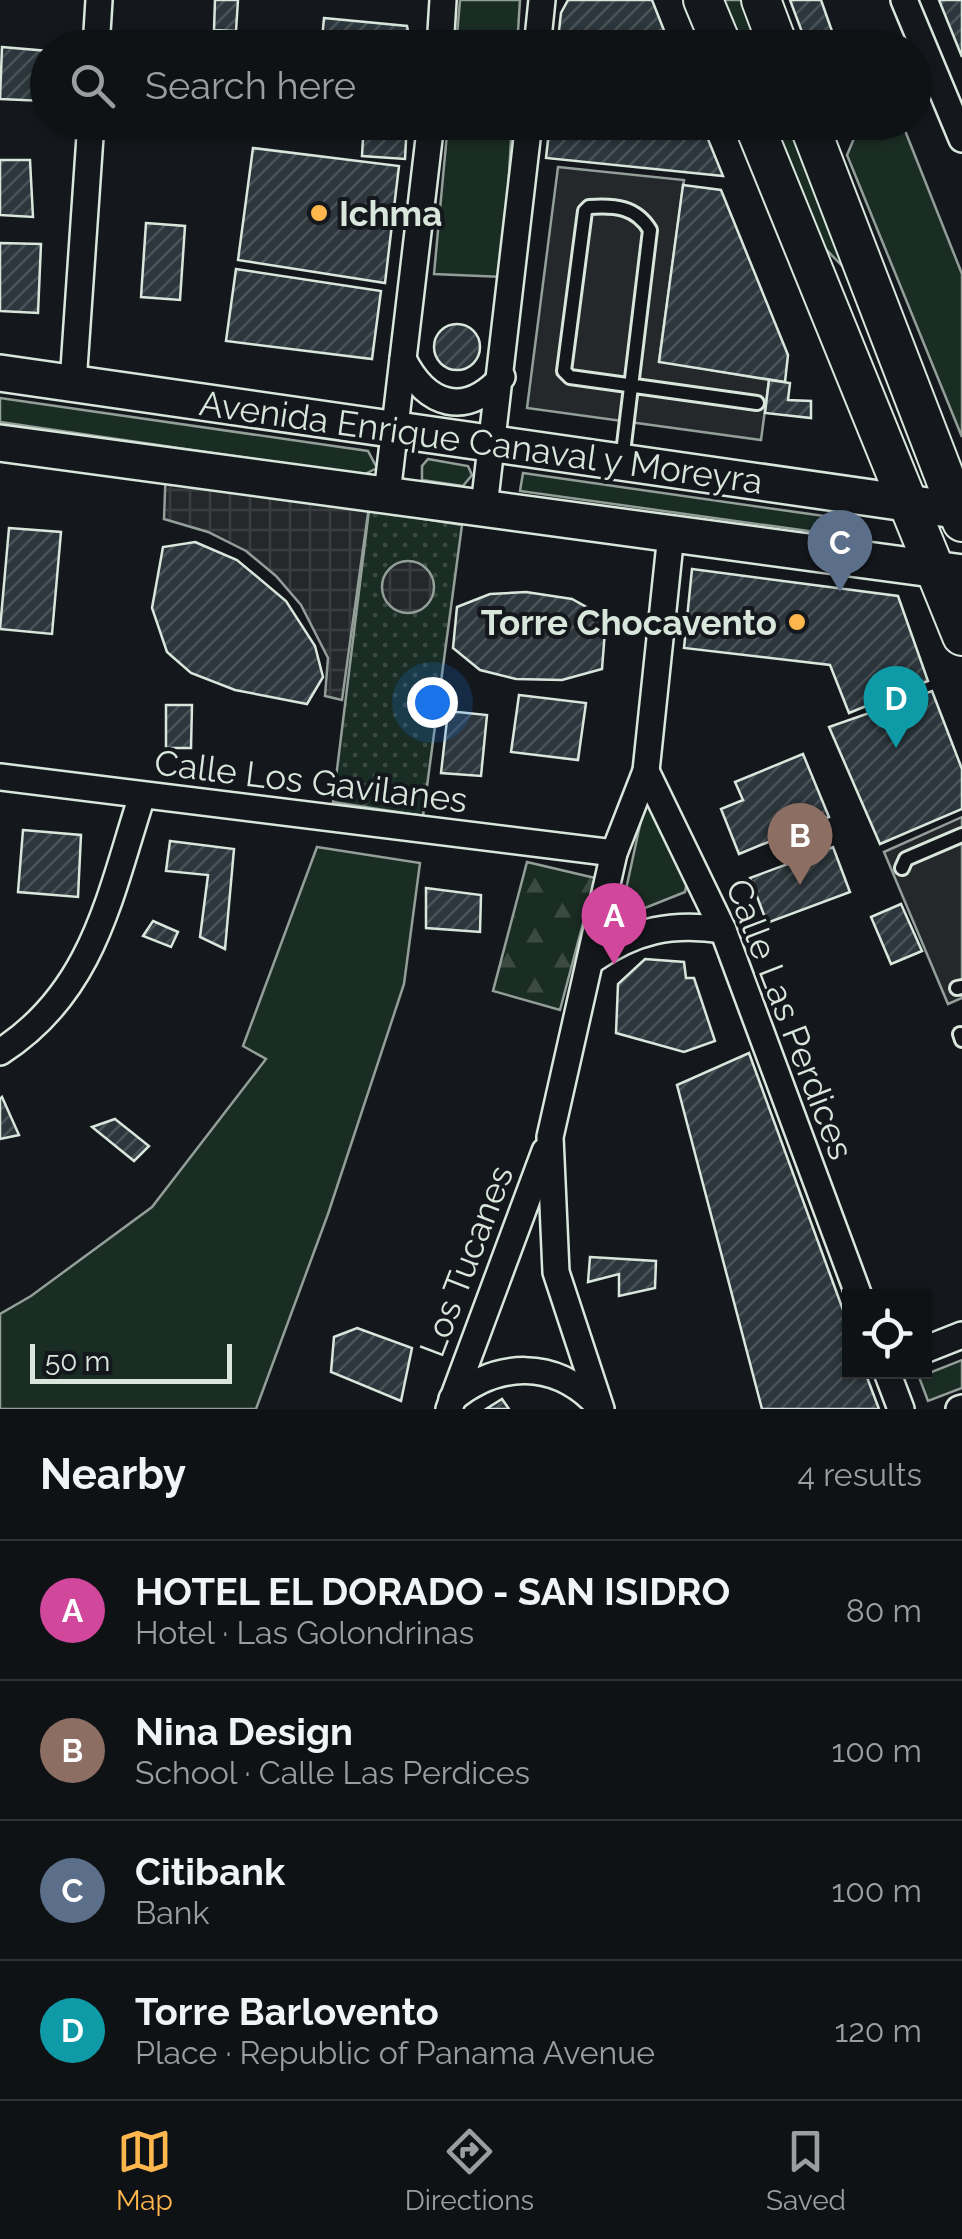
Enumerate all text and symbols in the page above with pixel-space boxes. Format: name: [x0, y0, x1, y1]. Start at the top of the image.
search box: [30, 30, 932, 140]
icon: search: [65, 58, 120, 113]
text: Search here: [145, 63, 356, 108]
place label: Ichma: [339, 193, 442, 234]
marker: Ichma: [308, 202, 330, 224]
street label: Avenida Enrique Canaval y Moreyra: [197, 382, 765, 502]
pin: C: [808, 510, 872, 592]
place label: Torre Chocavento: [481, 602, 777, 643]
marker: Torre Chocavento: [786, 611, 808, 633]
pin: D: [864, 666, 928, 748]
your location: [407, 677, 458, 728]
street label: Calle Los Gavilanes: [152, 741, 470, 821]
pin: B: [768, 802, 832, 885]
street label: Calle Las Perdices: [718, 873, 862, 1165]
pin: A: [582, 882, 646, 965]
street label: Los Tucanes: [411, 1160, 521, 1362]
map controls: [842, 1289, 932, 1379]
button: locate: [842, 1289, 932, 1379]
scale bar: [30, 1339, 232, 1384]
text: 50 m: [45, 1345, 110, 1378]
text: Nearby: [40, 1450, 186, 1499]
text: 4 results: [798, 1456, 922, 1493]
text: HOTEL EL DORADO - SAN ISIDRO: [135, 1569, 730, 1614]
text: A: [62, 1592, 83, 1629]
text: 80 m: [846, 1592, 922, 1629]
text: Hotel · Las Golondrinas: [135, 1614, 474, 1651]
text: Nina Design: [135, 1709, 353, 1754]
text: B: [62, 1732, 83, 1769]
text: 100 m: [832, 1732, 922, 1769]
text: School · Calle Las Perdices: [135, 1754, 530, 1791]
text: Citibank: [135, 1849, 285, 1894]
text: C: [62, 1872, 83, 1909]
text: 100 m: [832, 1872, 922, 1909]
text: Bank: [135, 1894, 209, 1931]
text: Torre Barlovento: [135, 1989, 439, 2034]
text: D: [61, 2012, 84, 2049]
text: 120 m: [834, 2012, 922, 2049]
text: Place · Republic of Panama Avenue: [135, 2034, 655, 2071]
tab: Map: [116, 2124, 173, 2217]
tab: Directions: [405, 2124, 534, 2217]
tab: Saved: [766, 2124, 846, 2217]

